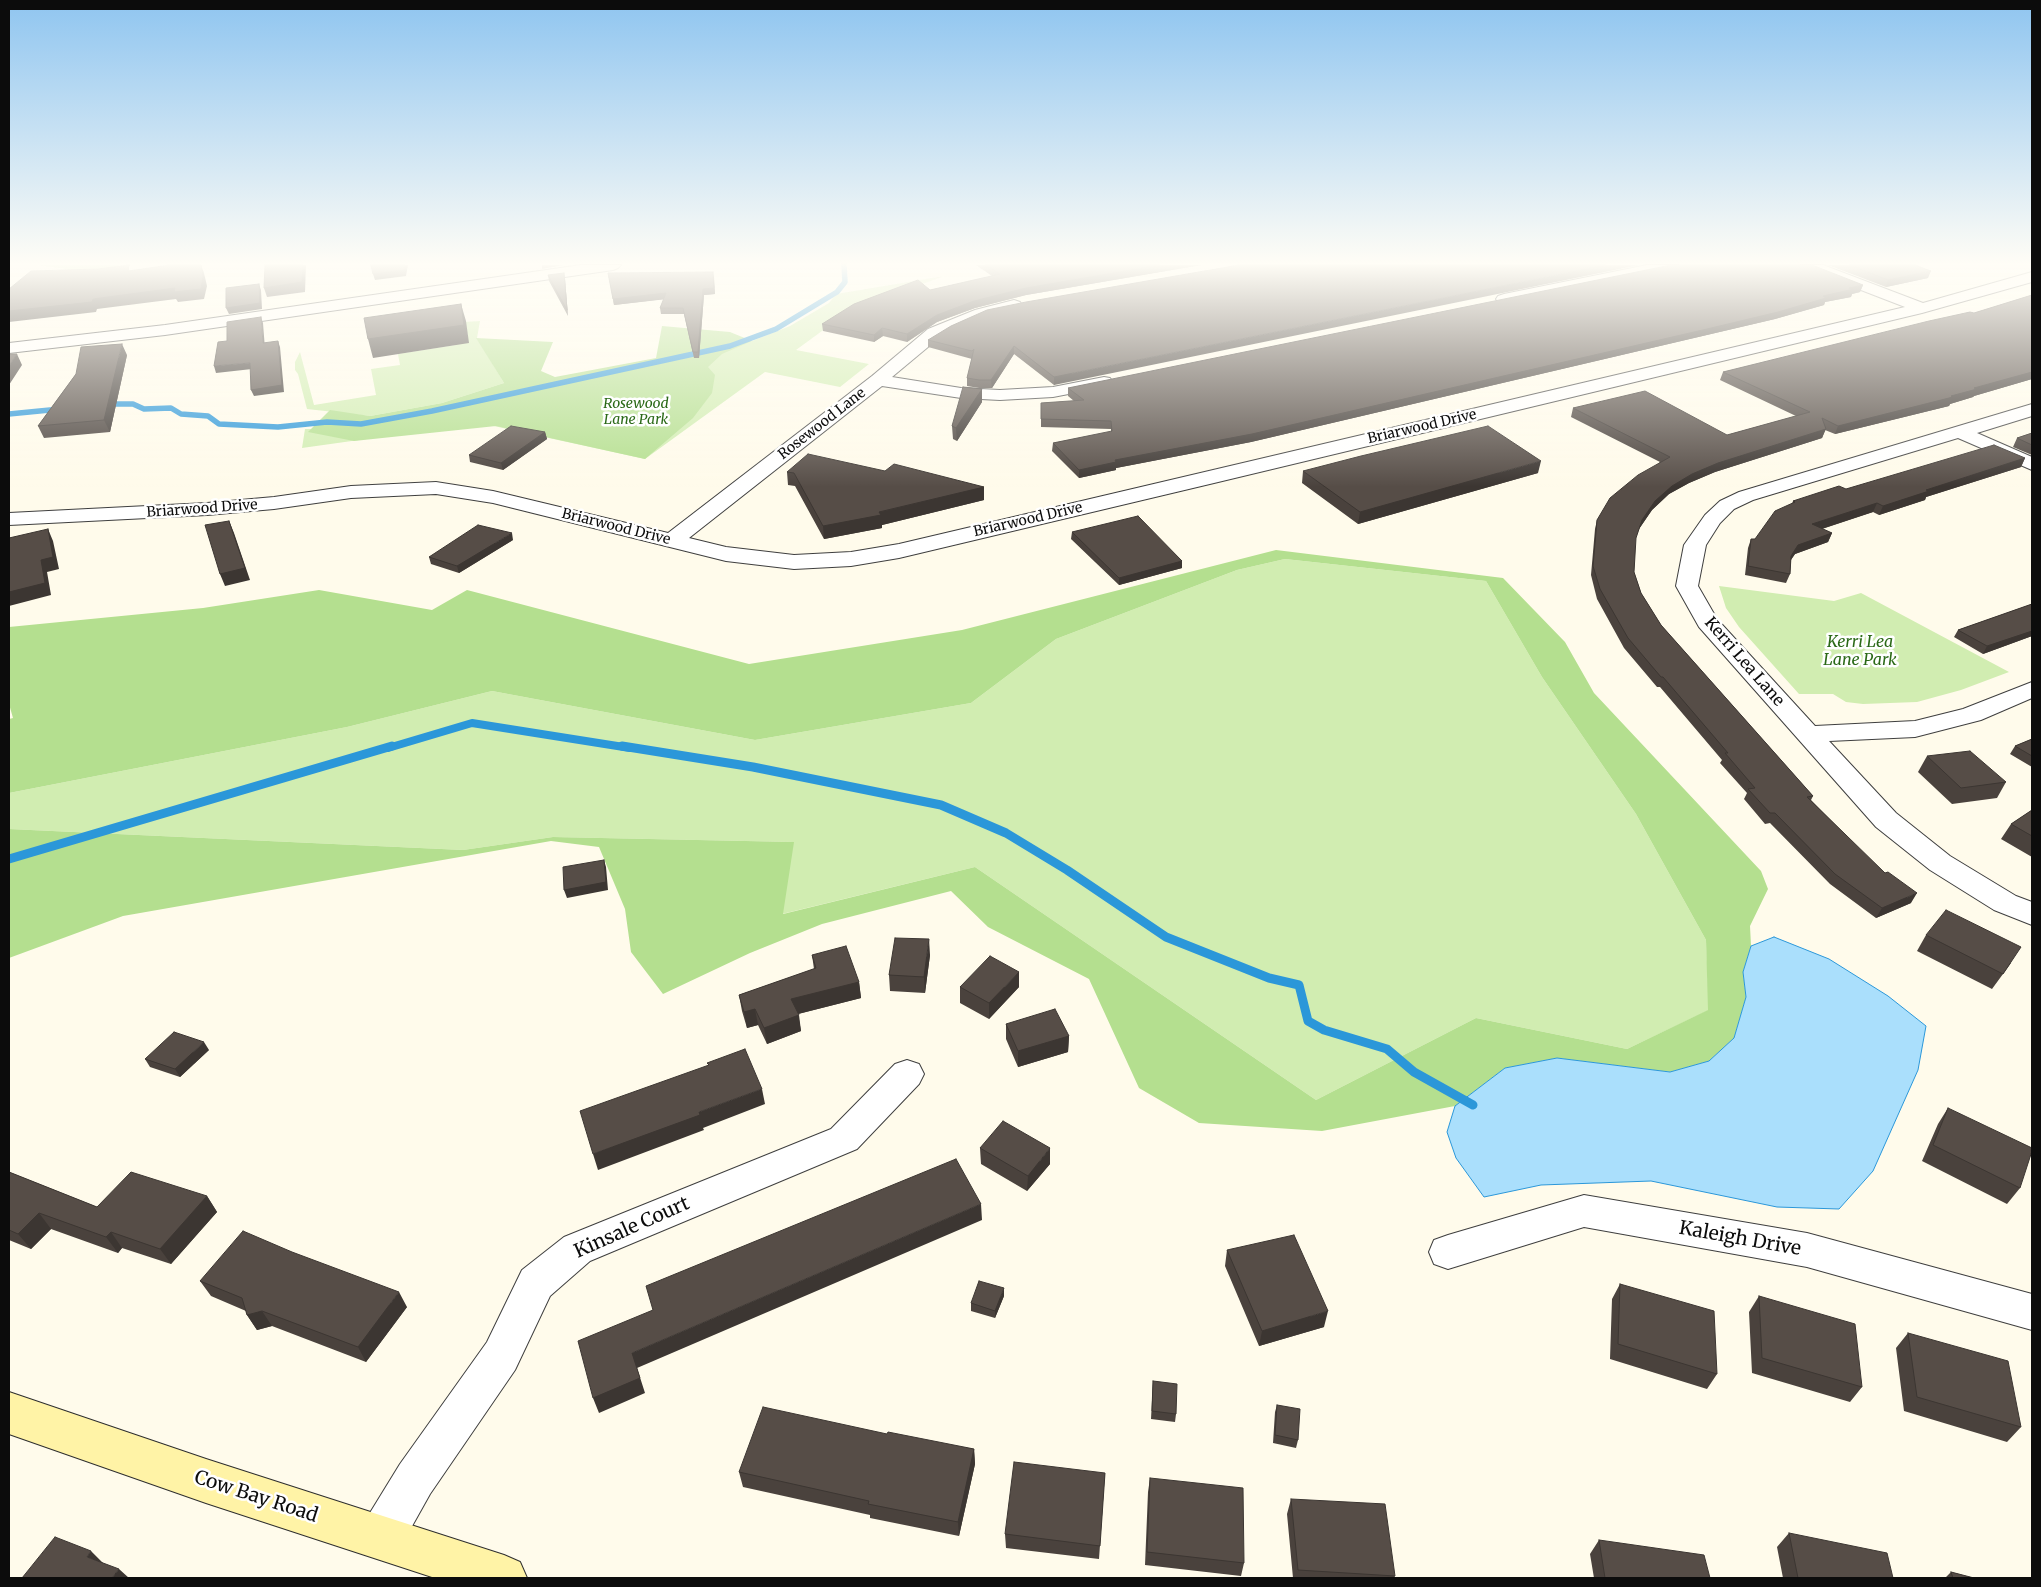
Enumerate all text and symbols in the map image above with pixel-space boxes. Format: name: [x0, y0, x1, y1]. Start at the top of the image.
street label: Rosewood Lane: [775, 385, 869, 463]
park label: Rosewood Lane Park: [603, 396, 669, 428]
street label: Briarwood Drive: [1366, 406, 1478, 448]
street label: Briarwood Drive: [146, 497, 258, 521]
street label: Briarwood Drive: [972, 499, 1084, 541]
street label: Briarwood Drive: [560, 505, 672, 549]
street label: Kerri Lea Lane: [1700, 614, 1788, 710]
park label: Kerri Lea Lane Park: [1823, 632, 1897, 670]
street label: Kinsale Court: [571, 1192, 693, 1264]
street label: Kaleigh Drive: [1677, 1217, 1803, 1261]
street label: Cow Bay Road: [191, 1466, 321, 1528]

